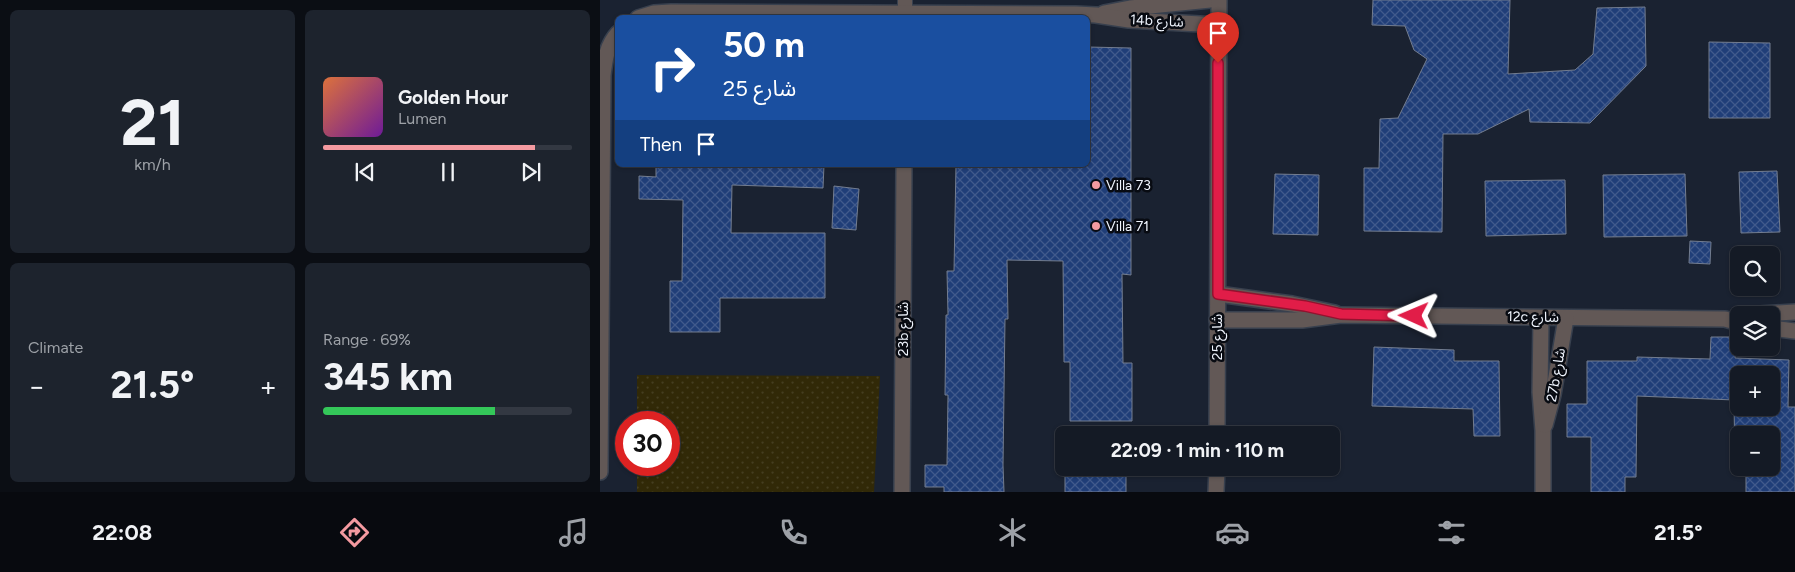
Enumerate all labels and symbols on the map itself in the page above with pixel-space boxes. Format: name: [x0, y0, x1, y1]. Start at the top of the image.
street label: 14b شارع: [1130, 11, 1184, 33]
pin: [1197, 12, 1239, 63]
place label: Villa 73: [1106, 177, 1151, 194]
marker: Villa 73: [1090, 179, 1102, 191]
place label: Villa 71: [1106, 218, 1149, 235]
marker: Villa 71: [1090, 220, 1102, 232]
position arrow: [1387, 289, 1439, 341]
street label: 23b شارع: [895, 302, 914, 356]
street label: 12c شارع: [1507, 308, 1559, 328]
street label: شارع 25: [1209, 314, 1228, 360]
street label: 27b شارع: [1543, 347, 1571, 404]
speed limit sign: 30: [615, 411, 680, 476]

